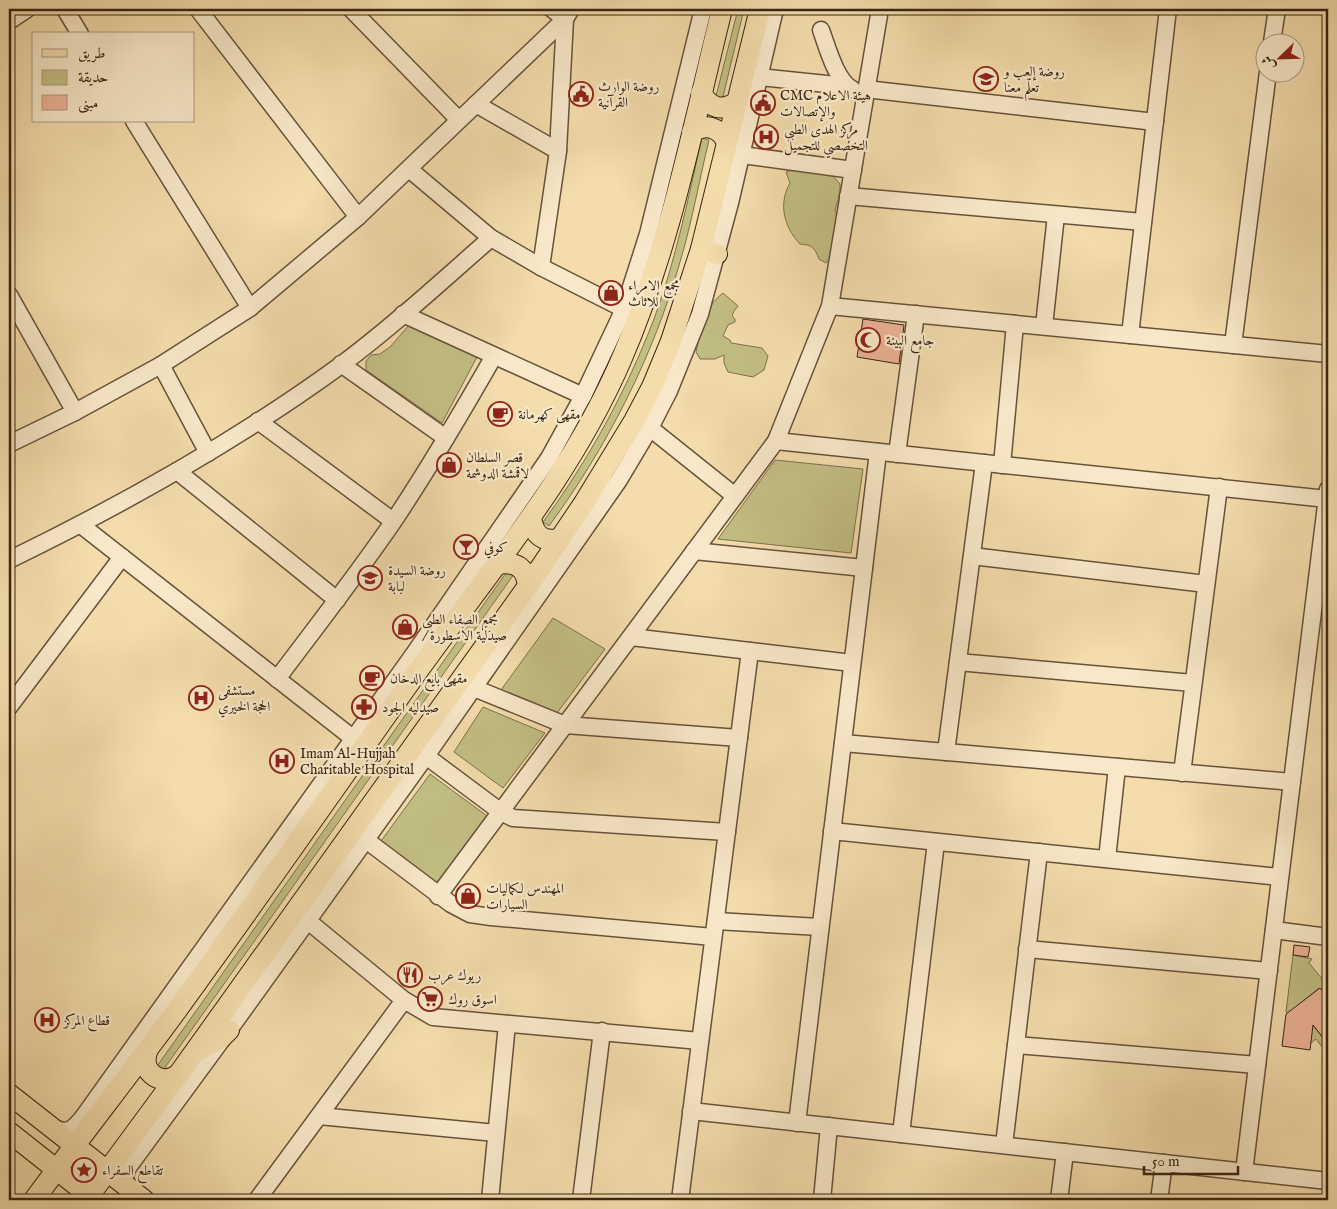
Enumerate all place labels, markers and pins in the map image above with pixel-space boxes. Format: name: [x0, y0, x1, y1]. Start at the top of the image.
place label: روضة إلعب و تعلّم معنا: [1002, 63, 1065, 102]
school or university icon: روضة إلعب و تعلّم معنا: [973, 66, 999, 92]
place label: روضة الوارث القرآنية: [598, 78, 659, 112]
public building icon: روضة الوارث القرآنية: [568, 81, 594, 107]
place label: CMC هيئة الاعلام والإتصالات: [780, 87, 871, 122]
public building icon: CMC هيئة الاعلام والإتصالات: [750, 90, 776, 116]
place label: مركز الهدى الطبي التخصصي للتجميل: [784, 121, 868, 159]
hospital icon: مركز الهدى الطبي التخصصي للتجميل: [753, 124, 779, 150]
place label: مجمع الامراء للاثاث: [628, 277, 680, 311]
shop icon: مجمع الامراء للاثاث: [598, 280, 624, 306]
mosque icon: جامع البينة: [855, 327, 881, 353]
place label: جامع البينة: [886, 332, 934, 354]
cafe icon: مقهى كهرمانة: [487, 401, 513, 427]
place label: مقهى كهرمانة: [518, 406, 580, 424]
place label: قصر السلطان لاقمشة الدوشمة: [466, 449, 529, 483]
shop icon: قصر السلطان لاقمشة الدوشمة: [436, 452, 462, 478]
bar icon: كوفي: [453, 534, 479, 560]
place label: كوفي: [484, 539, 508, 559]
place label: روضة السيدة لبابة: [388, 562, 446, 596]
school or university icon: روضة السيدة لبابة: [357, 565, 383, 591]
place label: مجمع الصفاء الطبي / صيدلية الاسطورة: [422, 611, 507, 645]
shop icon: مجمع الصفاء الطبي / صيدلية الاسطورة: [392, 614, 418, 640]
cafe icon: مقهى بايع الدخان: [359, 665, 385, 691]
place label: مقهى بايع الدخان: [390, 670, 467, 692]
place label: مستشفى الحجة الخيري: [218, 682, 270, 718]
hospital icon: مستشفى الحجة الخيري: [188, 685, 214, 711]
pharmacy icon: صيدليه الجود: [351, 694, 377, 720]
place label: صيدليه الجود: [382, 699, 439, 717]
place label: Imam Al-Hujjah Charitable Hospital: [300, 745, 414, 779]
hospital icon: Imam Al-Hujjah Charitable Hospital: [269, 748, 295, 774]
place label: المهندس لكماليات السيارات: [486, 880, 564, 914]
shop icon: المهندس لكماليات السيارات: [455, 883, 481, 909]
restaurant icon: ريوك عرب: [397, 962, 423, 988]
place label: ريوك عرب: [428, 967, 481, 985]
supermarket icon: اسوق روك: [417, 986, 443, 1012]
place label: اسوق روك: [448, 991, 497, 1009]
hospital icon: قطاع المركز: [34, 1007, 60, 1033]
place label: قطاع المركز: [62, 1012, 110, 1032]
place icon: تقاطع السفراء: [71, 1157, 97, 1183]
place label: تقاطع السفراء: [102, 1162, 163, 1184]

